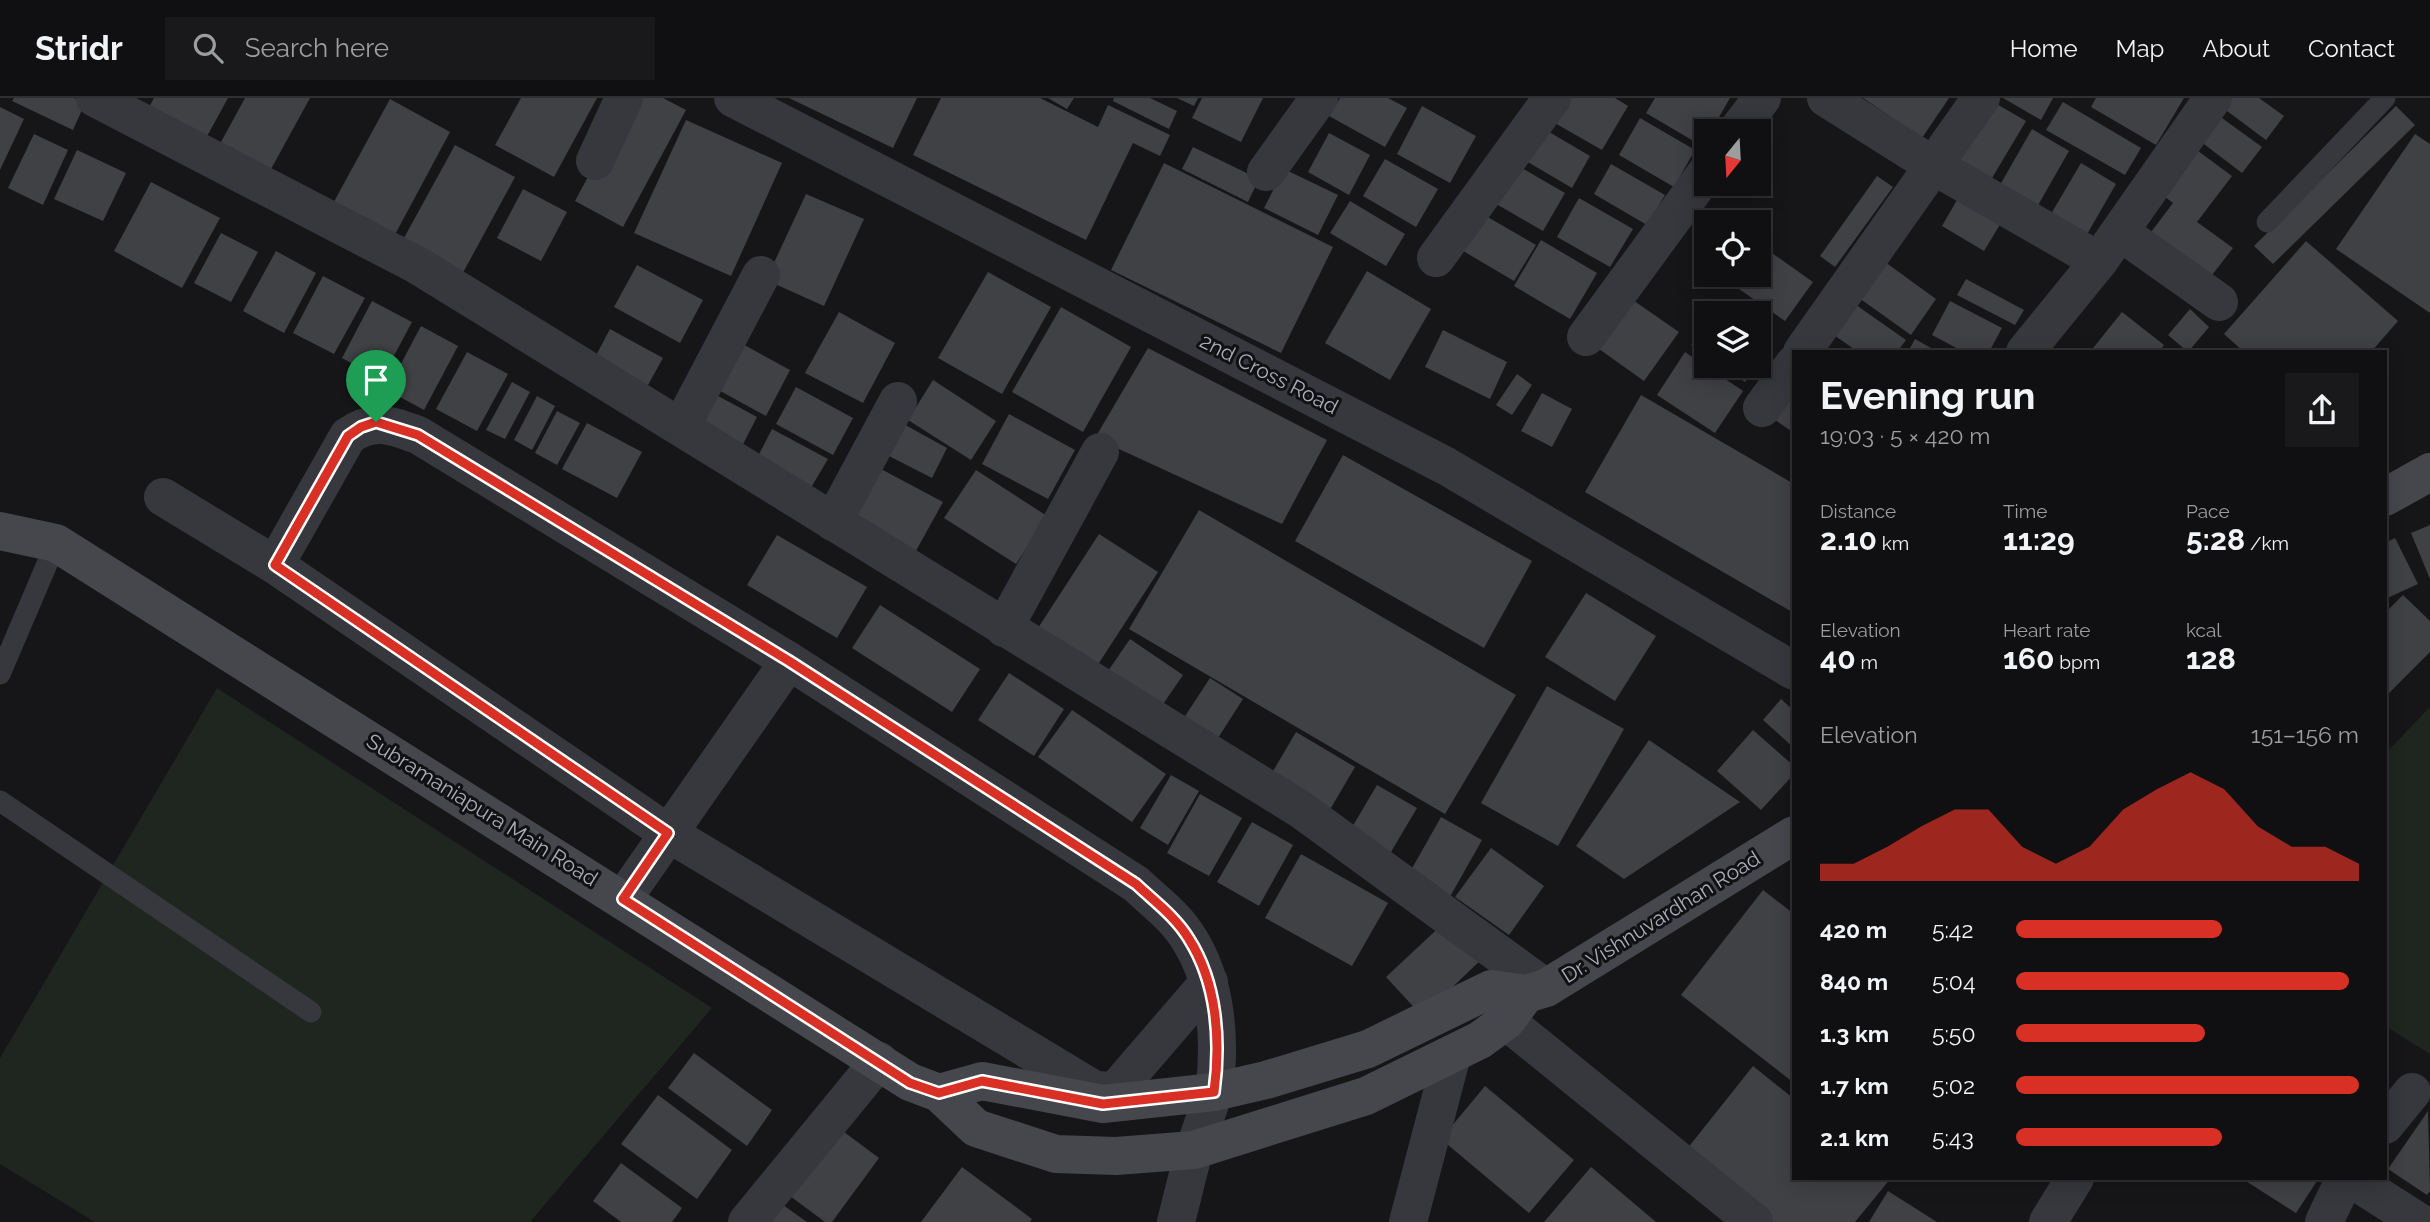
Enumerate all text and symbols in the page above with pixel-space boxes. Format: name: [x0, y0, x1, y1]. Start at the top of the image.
search box: [165, 17, 655, 80]
text: Stridr: [35, 29, 123, 68]
icon: search: [189, 29, 227, 67]
text: Search here: [245, 33, 389, 63]
text: Home: [2010, 34, 2078, 63]
text: Map: [2116, 34, 2164, 63]
text: About: [2202, 34, 2270, 63]
text: Contact: [2308, 34, 2395, 63]
north arrow: [1694, 119, 1771, 196]
map controls: [1694, 119, 1771, 378]
button: locate: [1694, 210, 1771, 287]
button: layers: [1694, 301, 1771, 378]
street label: 2nd Cross Road: [1196, 328, 1342, 419]
pin: [346, 350, 406, 422]
icon: arrive: [357, 361, 395, 399]
text: Evening run: [1820, 373, 2035, 418]
button: share: [2285, 373, 2359, 447]
text: 19:03 · 5 × 420 m: [1820, 422, 1990, 449]
text: Distance: [1820, 500, 1896, 522]
text: Time: [2003, 500, 2047, 522]
text: Pace: [2186, 500, 2230, 522]
text: 2.10: [1820, 522, 1877, 557]
text: 11:29: [2003, 522, 2075, 557]
text: 5:28: [2186, 522, 2245, 557]
text: km: [1877, 532, 1909, 554]
text: /km: [2245, 532, 2289, 554]
text: Elevation: [1820, 619, 1901, 641]
text: Heart rate: [2003, 619, 2091, 641]
text: kcal: [2186, 619, 2222, 641]
text: 40: [1820, 641, 1856, 676]
text: 160: [2003, 641, 2054, 676]
text: 128: [2186, 641, 2236, 676]
text: m: [1856, 651, 1878, 673]
text: bpm: [2054, 651, 2100, 673]
text: Elevation: [1820, 721, 1918, 748]
text: 151–156 m: [2251, 721, 2359, 748]
street label: Subramaniapura Main Road: [362, 728, 602, 891]
street label: Dr. Vishnuvardhan Road: [1557, 845, 1764, 988]
text: 420 m: [1820, 916, 1887, 943]
text: 5:42: [1932, 916, 1973, 943]
text: 840 m: [1820, 968, 1888, 995]
text: 5:04: [1932, 968, 1976, 995]
text: 1.3 km: [1820, 1020, 1889, 1047]
text: 5:50: [1932, 1020, 1975, 1047]
text: 1.7 km: [1820, 1072, 1889, 1099]
text: 5:02: [1932, 1072, 1975, 1099]
text: 2.1 km: [1820, 1124, 1889, 1151]
text: 5:43: [1932, 1124, 1974, 1151]

